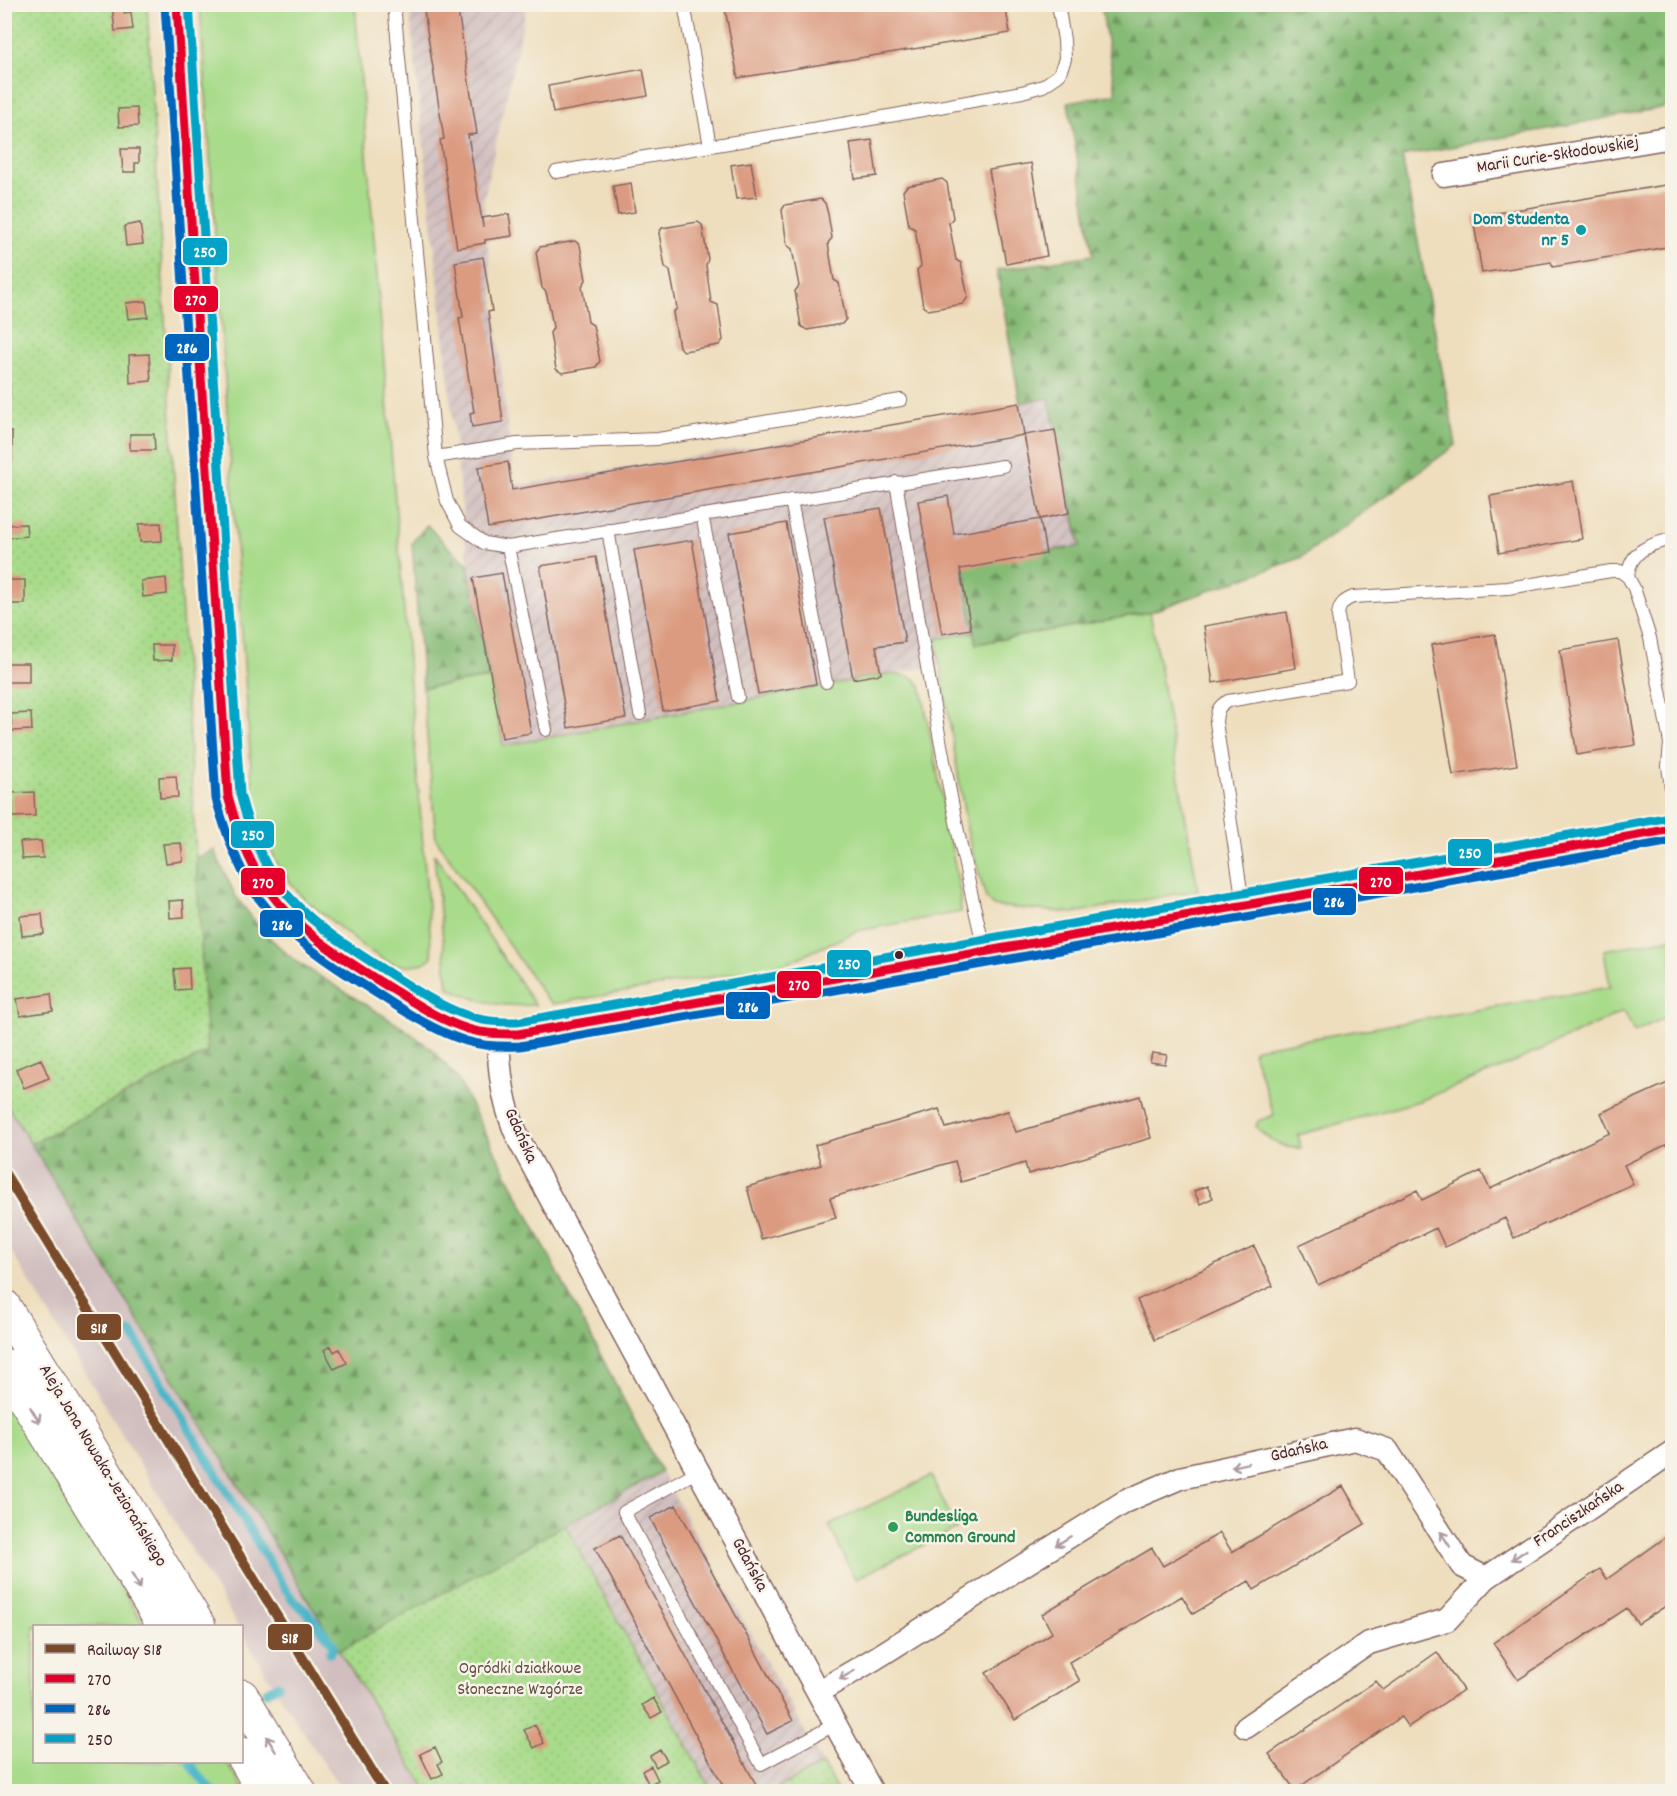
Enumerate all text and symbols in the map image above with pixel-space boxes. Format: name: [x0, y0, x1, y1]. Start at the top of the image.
street label: Marii Curie-Skłodowskiej: [1475, 131, 1641, 181]
place label: Dom Studenta nr 5: [1473, 208, 1570, 254]
marker: Dom Studenta nr 5: [1574, 223, 1588, 237]
line badge: 250: [182, 237, 228, 266]
text: 250: [193, 242, 217, 265]
line badge: 270: [173, 285, 219, 313]
text: 270: [185, 290, 207, 313]
line badge: 286: [164, 333, 210, 362]
text: 286: [176, 338, 198, 361]
line badge: 250: [230, 820, 275, 849]
text: 250: [241, 825, 265, 848]
line badge: 250: [1447, 838, 1493, 867]
text: 250: [1458, 843, 1482, 866]
line badge: 270: [1358, 866, 1404, 895]
line badge: 270: [240, 867, 286, 896]
text: 270: [1370, 872, 1392, 895]
text: 270: [252, 873, 274, 896]
line badge: 286: [1312, 887, 1357, 916]
text: 286: [1323, 892, 1345, 915]
line badge: 286: [259, 909, 304, 938]
text: 286: [271, 915, 293, 938]
line badge: 250: [826, 949, 872, 978]
unlabelled marker: [893, 949, 905, 961]
text: 250: [837, 954, 861, 977]
line badge: 270: [776, 970, 822, 999]
text: 270: [788, 975, 810, 998]
line badge: 286: [725, 991, 771, 1020]
text: 286: [737, 997, 759, 1020]
street label: Gdańska: [497, 1105, 543, 1168]
line badge: S18: [76, 1313, 122, 1341]
text: S18: [91, 1318, 108, 1341]
street label: Aleja Jana Nowaka-Jeziorańskiego: [31, 1360, 173, 1572]
one-way arrow: [28, 1406, 41, 1423]
street label: Gdańska: [1268, 1432, 1330, 1470]
one-way arrow: [1231, 1459, 1250, 1471]
street label: Franciszkańska: [1529, 1475, 1630, 1554]
place label: Bundesliga Common Ground: [905, 1505, 1015, 1551]
marker: Bundesliga Common Ground: [886, 1520, 900, 1534]
one-way arrow: [1438, 1531, 1450, 1548]
street label: Gdańska: [724, 1534, 774, 1597]
one-way arrow: [1054, 1534, 1071, 1547]
one-way arrow: [1512, 1549, 1528, 1561]
one-way arrow: [131, 1572, 143, 1589]
line badge: S18: [267, 1623, 313, 1651]
legend: [33, 1625, 243, 1763]
text: S18: [282, 1628, 299, 1651]
text: Railway S18: [87, 1639, 162, 1664]
park label: Ogródki działkowe Słoneczne Wzgórze: [457, 1657, 583, 1703]
text: 270: [87, 1669, 112, 1694]
one-way arrow: [839, 1669, 856, 1681]
text: 286: [87, 1699, 111, 1724]
text: 250: [87, 1729, 113, 1754]
one-way arrow: [264, 1736, 276, 1753]

